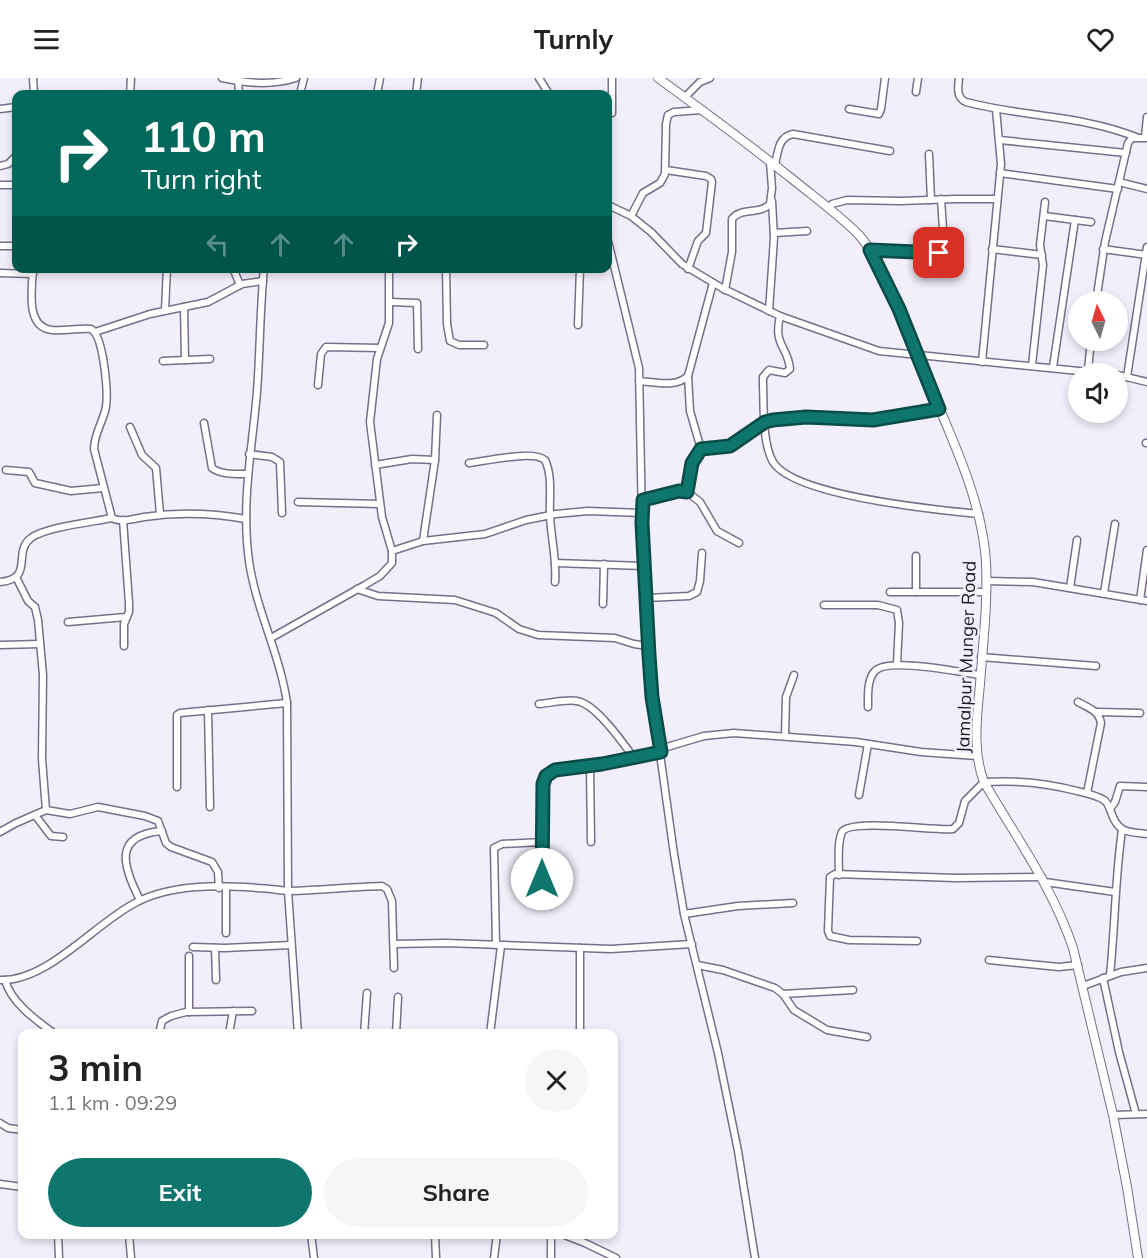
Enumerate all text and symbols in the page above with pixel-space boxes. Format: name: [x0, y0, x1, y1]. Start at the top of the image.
text: Turnly: [534, 22, 613, 56]
icon: menu: [30, 23, 63, 56]
icon: heart: [1084, 23, 1117, 56]
text: 110 m: [141, 110, 266, 163]
icon: right: [42, 114, 120, 192]
text: Turn right: [141, 162, 261, 196]
pin: [913, 227, 964, 278]
icon: left: [201, 228, 234, 261]
icon: ahead: [264, 228, 297, 261]
icon: ahead: [327, 228, 360, 261]
icon: right: [390, 228, 423, 261]
icon: arrive: [922, 236, 955, 269]
north arrow: [1068, 291, 1128, 351]
map controls: [1068, 291, 1128, 423]
button: sound: [1068, 363, 1128, 423]
street label: Jamalpur Munger Road: [951, 560, 981, 754]
position arrow: [510, 847, 574, 911]
text: 3 min: [48, 1045, 143, 1090]
button: close: [525, 1049, 588, 1112]
text: 1.1 km · 09:29: [48, 1090, 177, 1115]
button: Exit: [48, 1158, 312, 1227]
button: Share: [324, 1158, 588, 1227]

